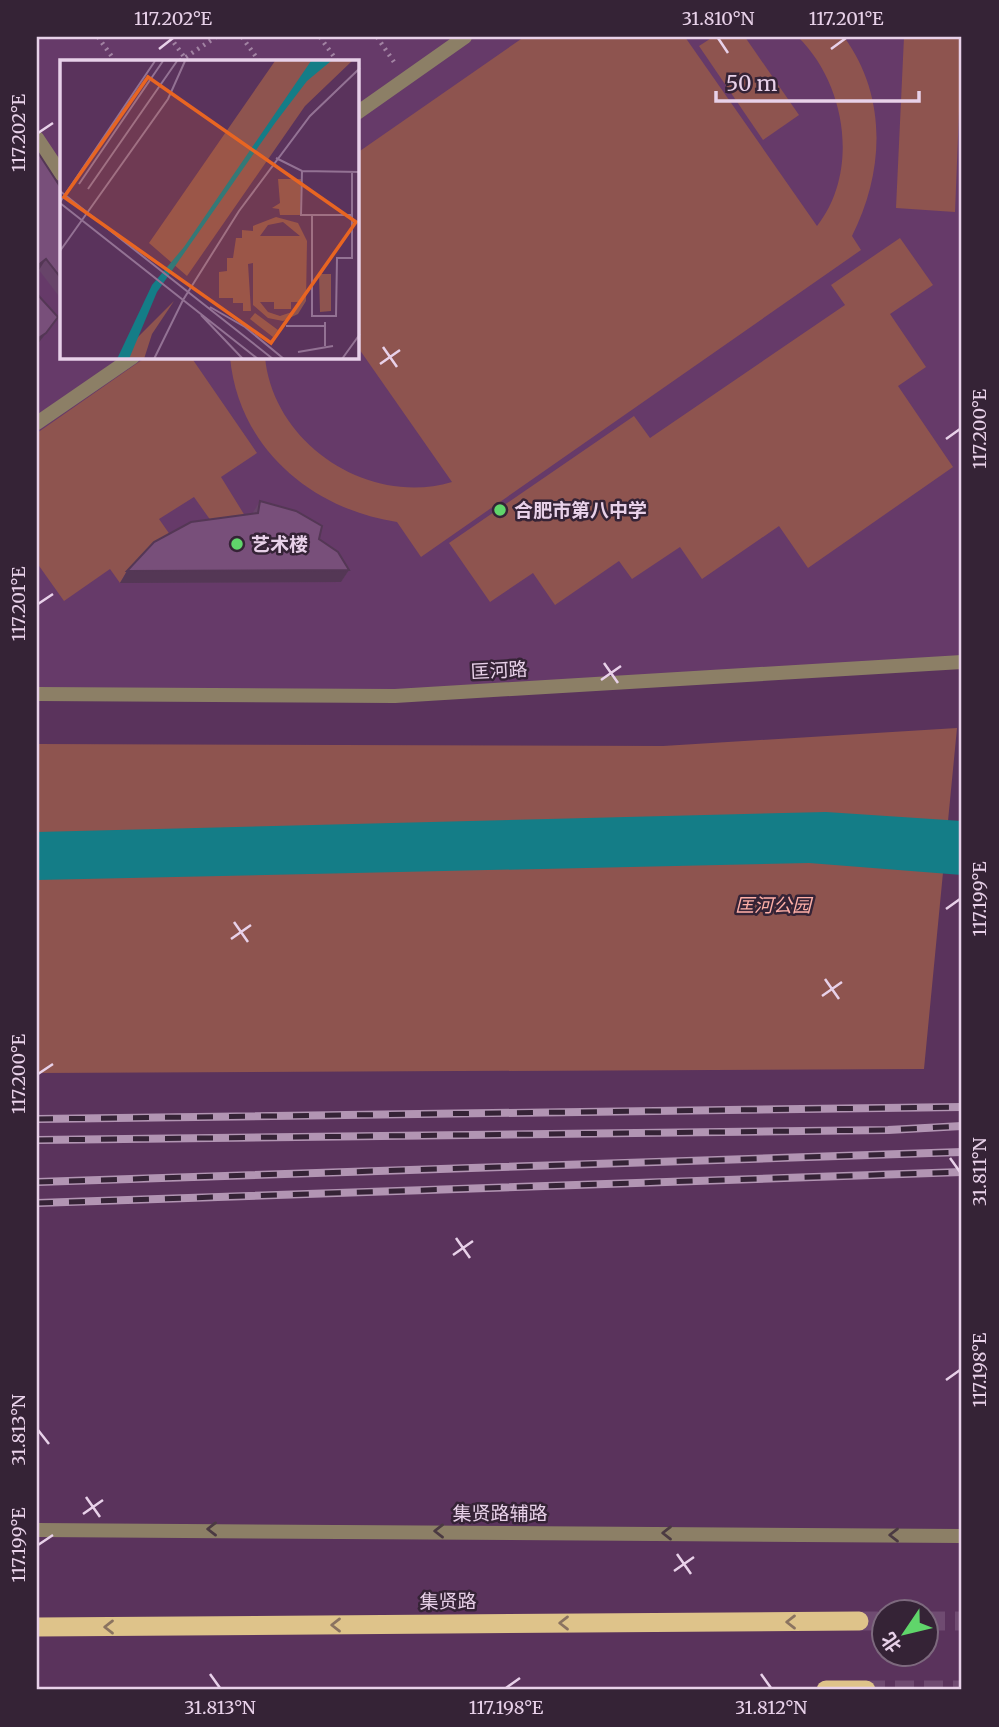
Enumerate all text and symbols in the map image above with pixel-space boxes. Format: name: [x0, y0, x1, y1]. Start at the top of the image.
text: 117.202°E: [134, 7, 213, 30]
text: 31.810°N: [682, 7, 754, 30]
text: 117.201°E: [809, 7, 884, 30]
inset map: [60, 60, 359, 359]
scale bar: [716, 60, 918, 104]
text: 50 m: [726, 70, 777, 97]
text: 117.202°E: [7, 93, 30, 172]
text: 117.200°E: [968, 388, 991, 469]
place label: 合肥市第八中学: [514, 498, 647, 522]
marker: 合肥市第八中学: [492, 502, 508, 518]
place label: 艺术楼: [251, 532, 308, 556]
marker: 艺术楼: [229, 536, 245, 552]
text: 117.201°E: [7, 566, 30, 641]
street label: 匡河路: [470, 657, 528, 683]
text: 117.199°E: [968, 861, 991, 936]
park label: 匡河公园: [735, 893, 814, 917]
text: 117.200°E: [7, 1033, 30, 1114]
text: 31.811°N: [968, 1138, 991, 1206]
text: 117.198°E: [968, 1332, 991, 1407]
text: 31.813°N: [7, 1394, 30, 1466]
street label: 集贤路辅路: [452, 1501, 548, 1525]
text: 117.199°E: [7, 1507, 30, 1582]
one-way arrow: [206, 1522, 217, 1537]
one-way arrow: [433, 1523, 444, 1539]
one-way arrow: [661, 1525, 671, 1541]
one-way arrow: [888, 1527, 899, 1543]
street label: 集贤路: [419, 1589, 477, 1613]
north arrow: [870, 1598, 940, 1668]
one-way arrow: [785, 1614, 796, 1629]
one-way arrow: [558, 1615, 568, 1631]
one-way arrow: [330, 1617, 341, 1633]
one-way arrow: [103, 1619, 113, 1635]
text: 北: [876, 1628, 906, 1657]
text: 31.813°N: [184, 1696, 256, 1719]
text: 117.198°E: [469, 1696, 544, 1719]
text: 31.812°N: [735, 1696, 807, 1719]

